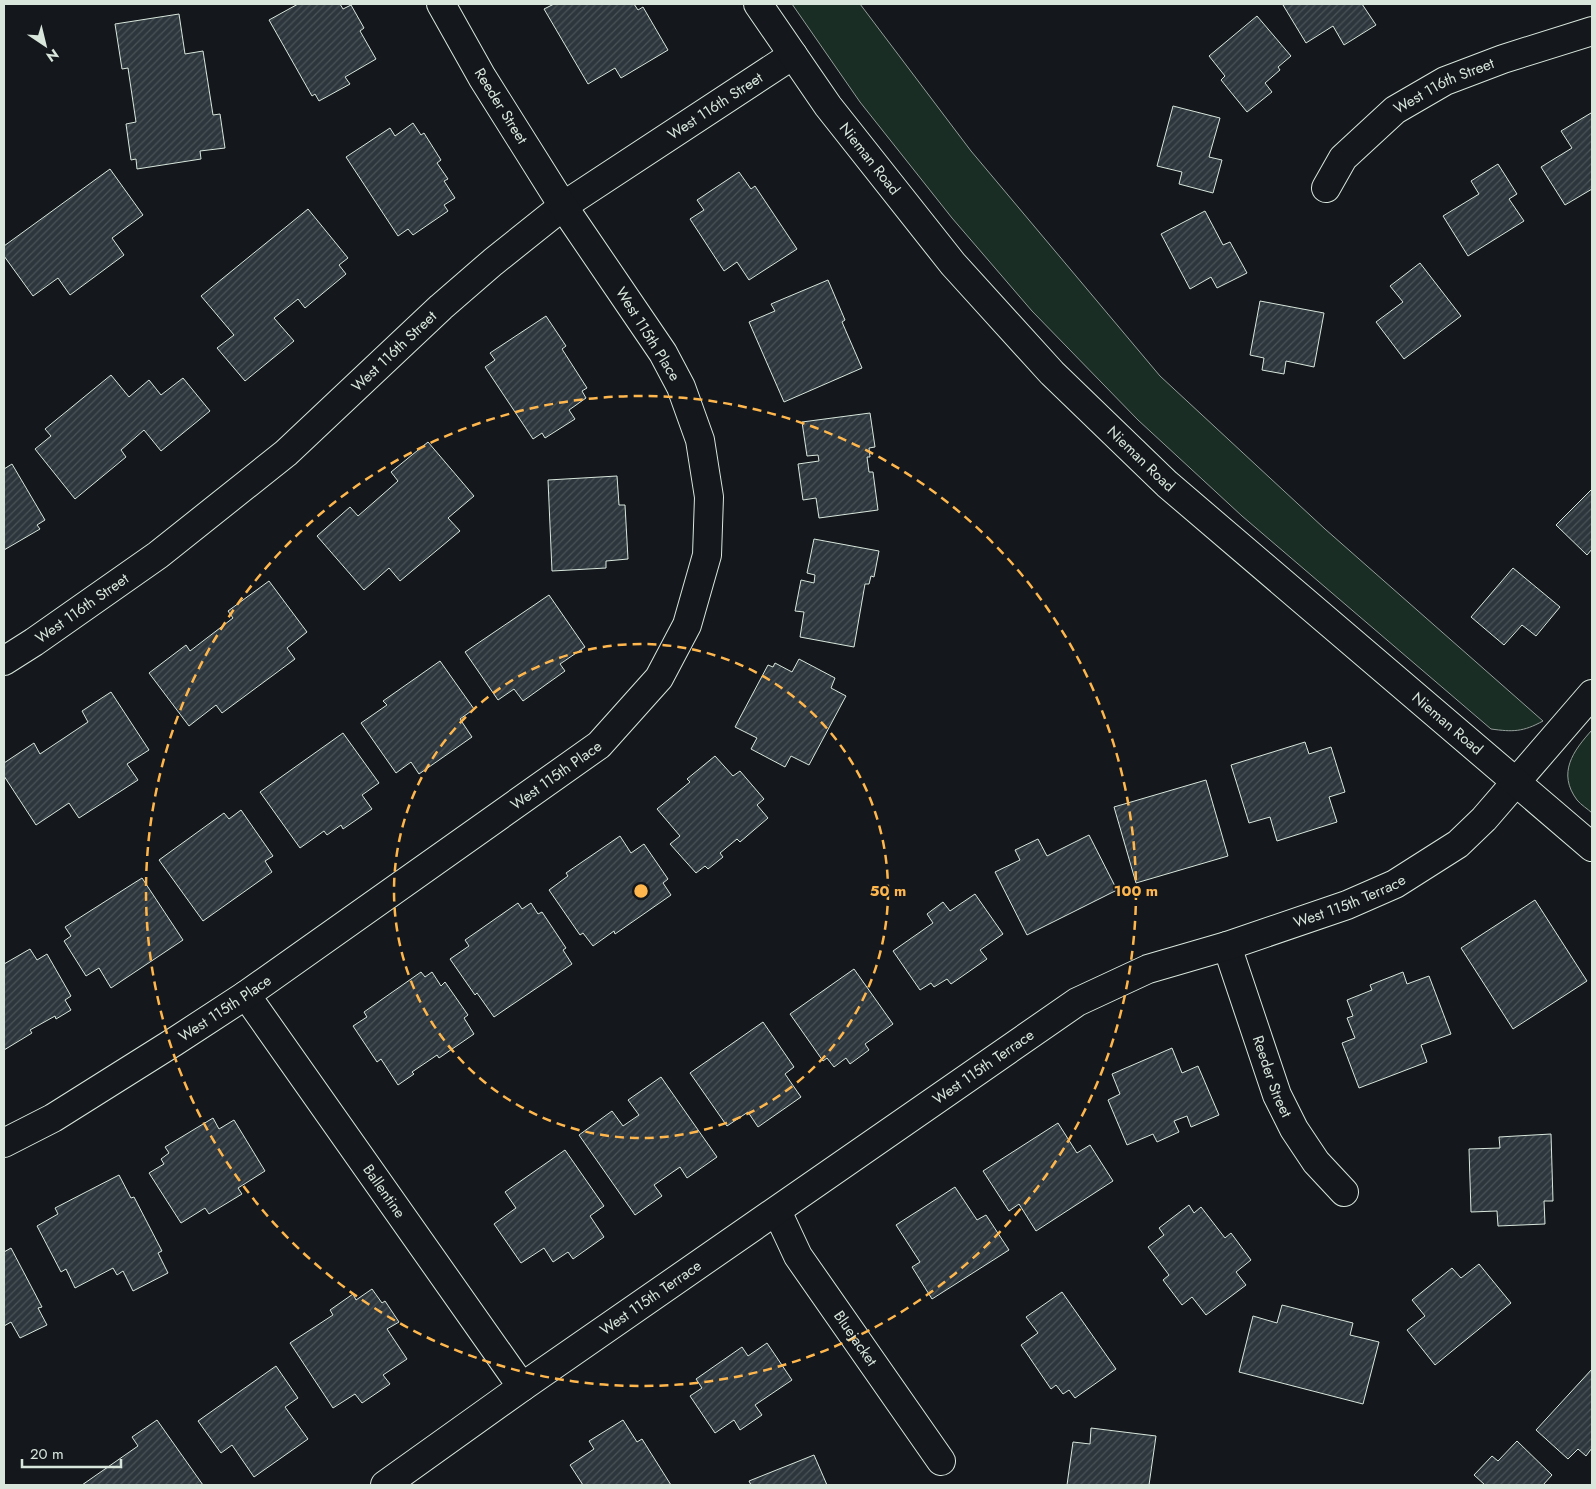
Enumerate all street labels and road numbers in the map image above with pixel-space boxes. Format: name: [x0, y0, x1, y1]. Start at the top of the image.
street label: West 116th Street: [1389, 52, 1498, 120]
street label: Reeder Street: [469, 64, 533, 148]
street label: West 116th Street: [663, 67, 767, 145]
street label: Nieman Road: [834, 118, 905, 200]
street label: West 115th Place: [610, 283, 686, 386]
street label: West 116th Street: [347, 305, 442, 397]
street label: Nieman Road: [1102, 421, 1180, 497]
street label: West 116th Street: [31, 568, 133, 649]
street label: Nieman Road: [1407, 687, 1488, 760]
street label: West 115th Place: [506, 735, 607, 815]
street label: West 115th Terrace: [1291, 869, 1410, 933]
street label: West 115th Place: [174, 969, 276, 1047]
street label: West 115th Terrace: [928, 1024, 1039, 1110]
street label: Reeder Street: [1247, 1033, 1298, 1121]
street label: Ballentine: [358, 1160, 411, 1223]
street label: West 115th Terrace: [595, 1255, 706, 1341]
street label: Bluejacket: [828, 1306, 883, 1371]

